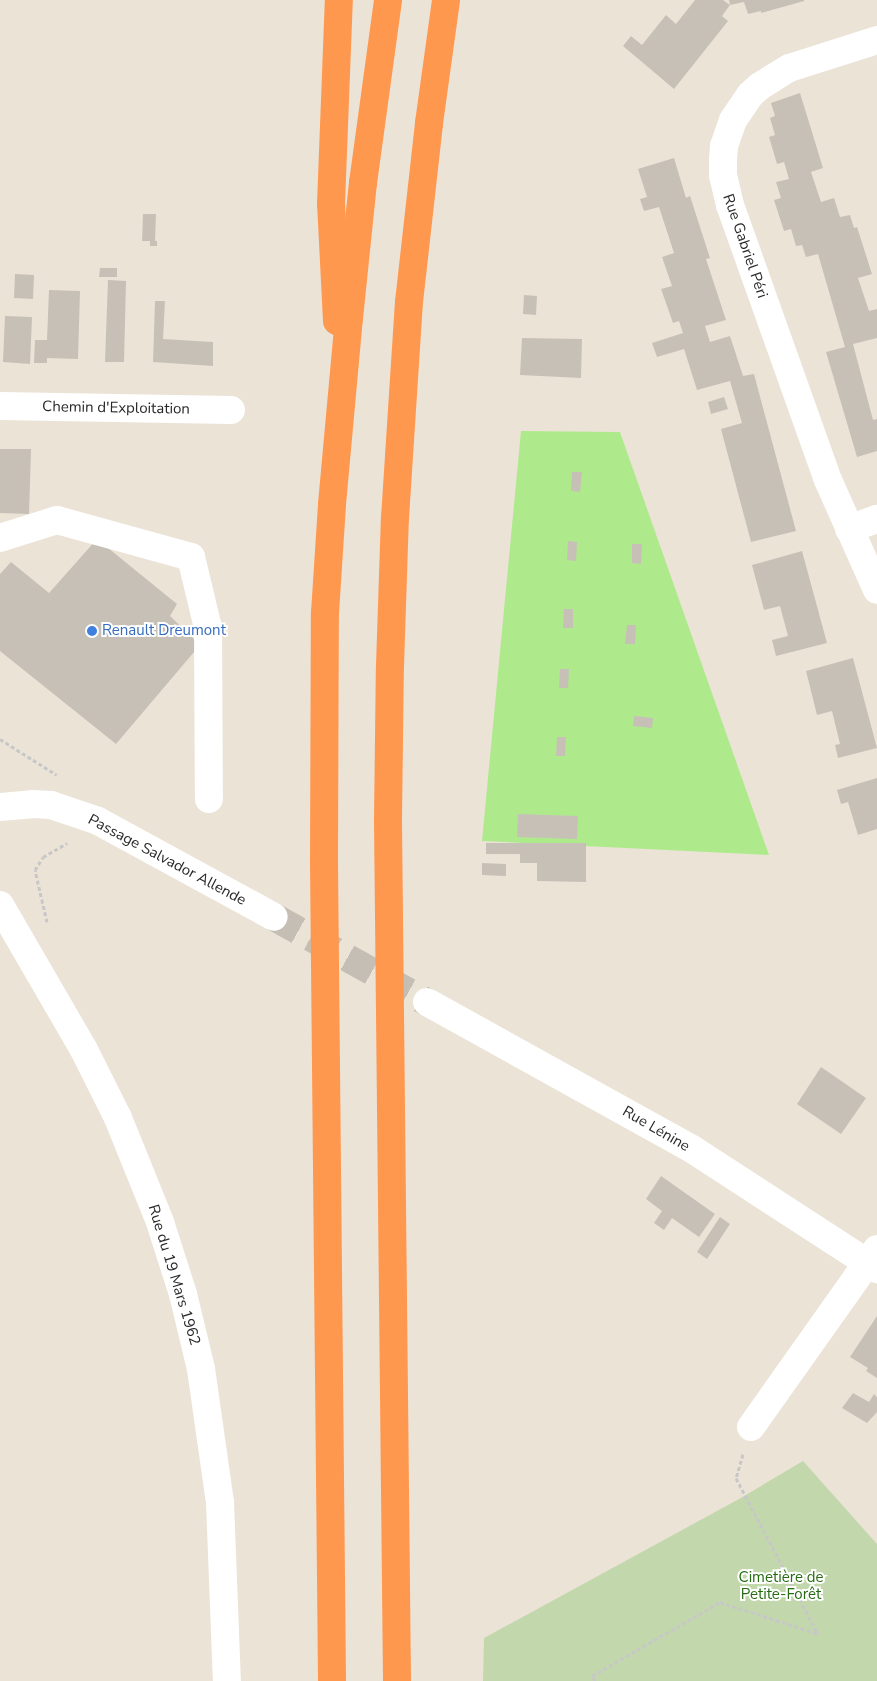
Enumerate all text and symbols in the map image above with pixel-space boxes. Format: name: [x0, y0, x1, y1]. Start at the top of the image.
street label: Rue Gabriel Péri: [719, 192, 771, 300]
street label: Chemin d'Exploitation: [42, 398, 190, 418]
place label: Renault Dreumont: [102, 622, 226, 640]
marker: Renault Dreumont: [86, 625, 98, 637]
street label: Passage Salvador Allende: [85, 811, 249, 909]
street label: Rue Lénine: [619, 1102, 693, 1156]
street label: Rue du 19 Mars 1962: [144, 1202, 204, 1348]
park label: Cimetière de Petite-Forêt: [739, 1568, 823, 1603]

